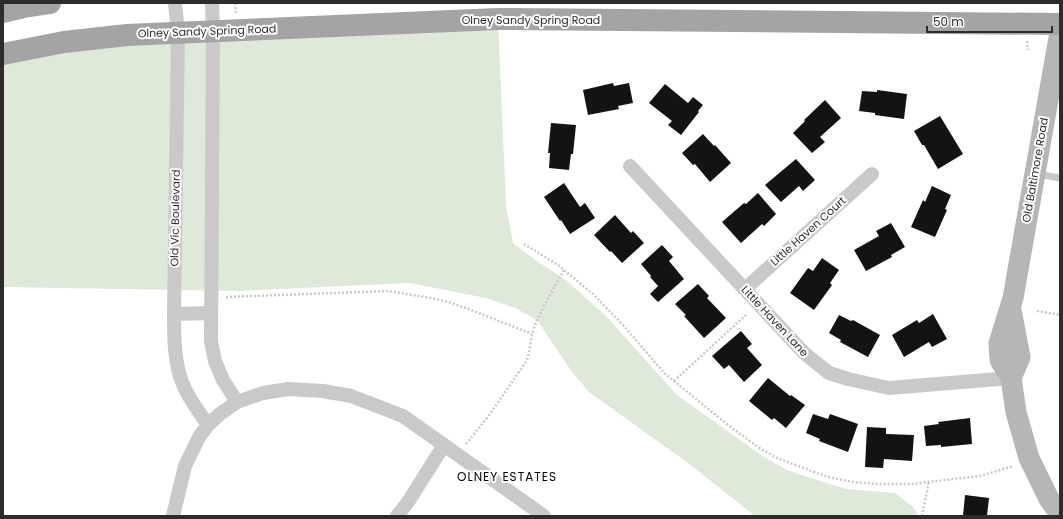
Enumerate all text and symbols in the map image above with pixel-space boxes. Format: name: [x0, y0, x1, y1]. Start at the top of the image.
scale bar: [927, 8, 1052, 34]
street label: Olney Sandy Spring Road: [462, 12, 600, 28]
text: 50 m: [933, 13, 964, 30]
street label: Olney Sandy Spring Road: [137, 21, 277, 41]
street label: Old Baltimore Road: [1018, 116, 1052, 224]
street label: Old Vic Boulevard: [166, 169, 184, 267]
street label: Little Haven Court: [767, 193, 849, 269]
street label: Little Haven Lane: [738, 282, 812, 360]
district label: OLNEY ESTATES: [457, 468, 557, 485]

